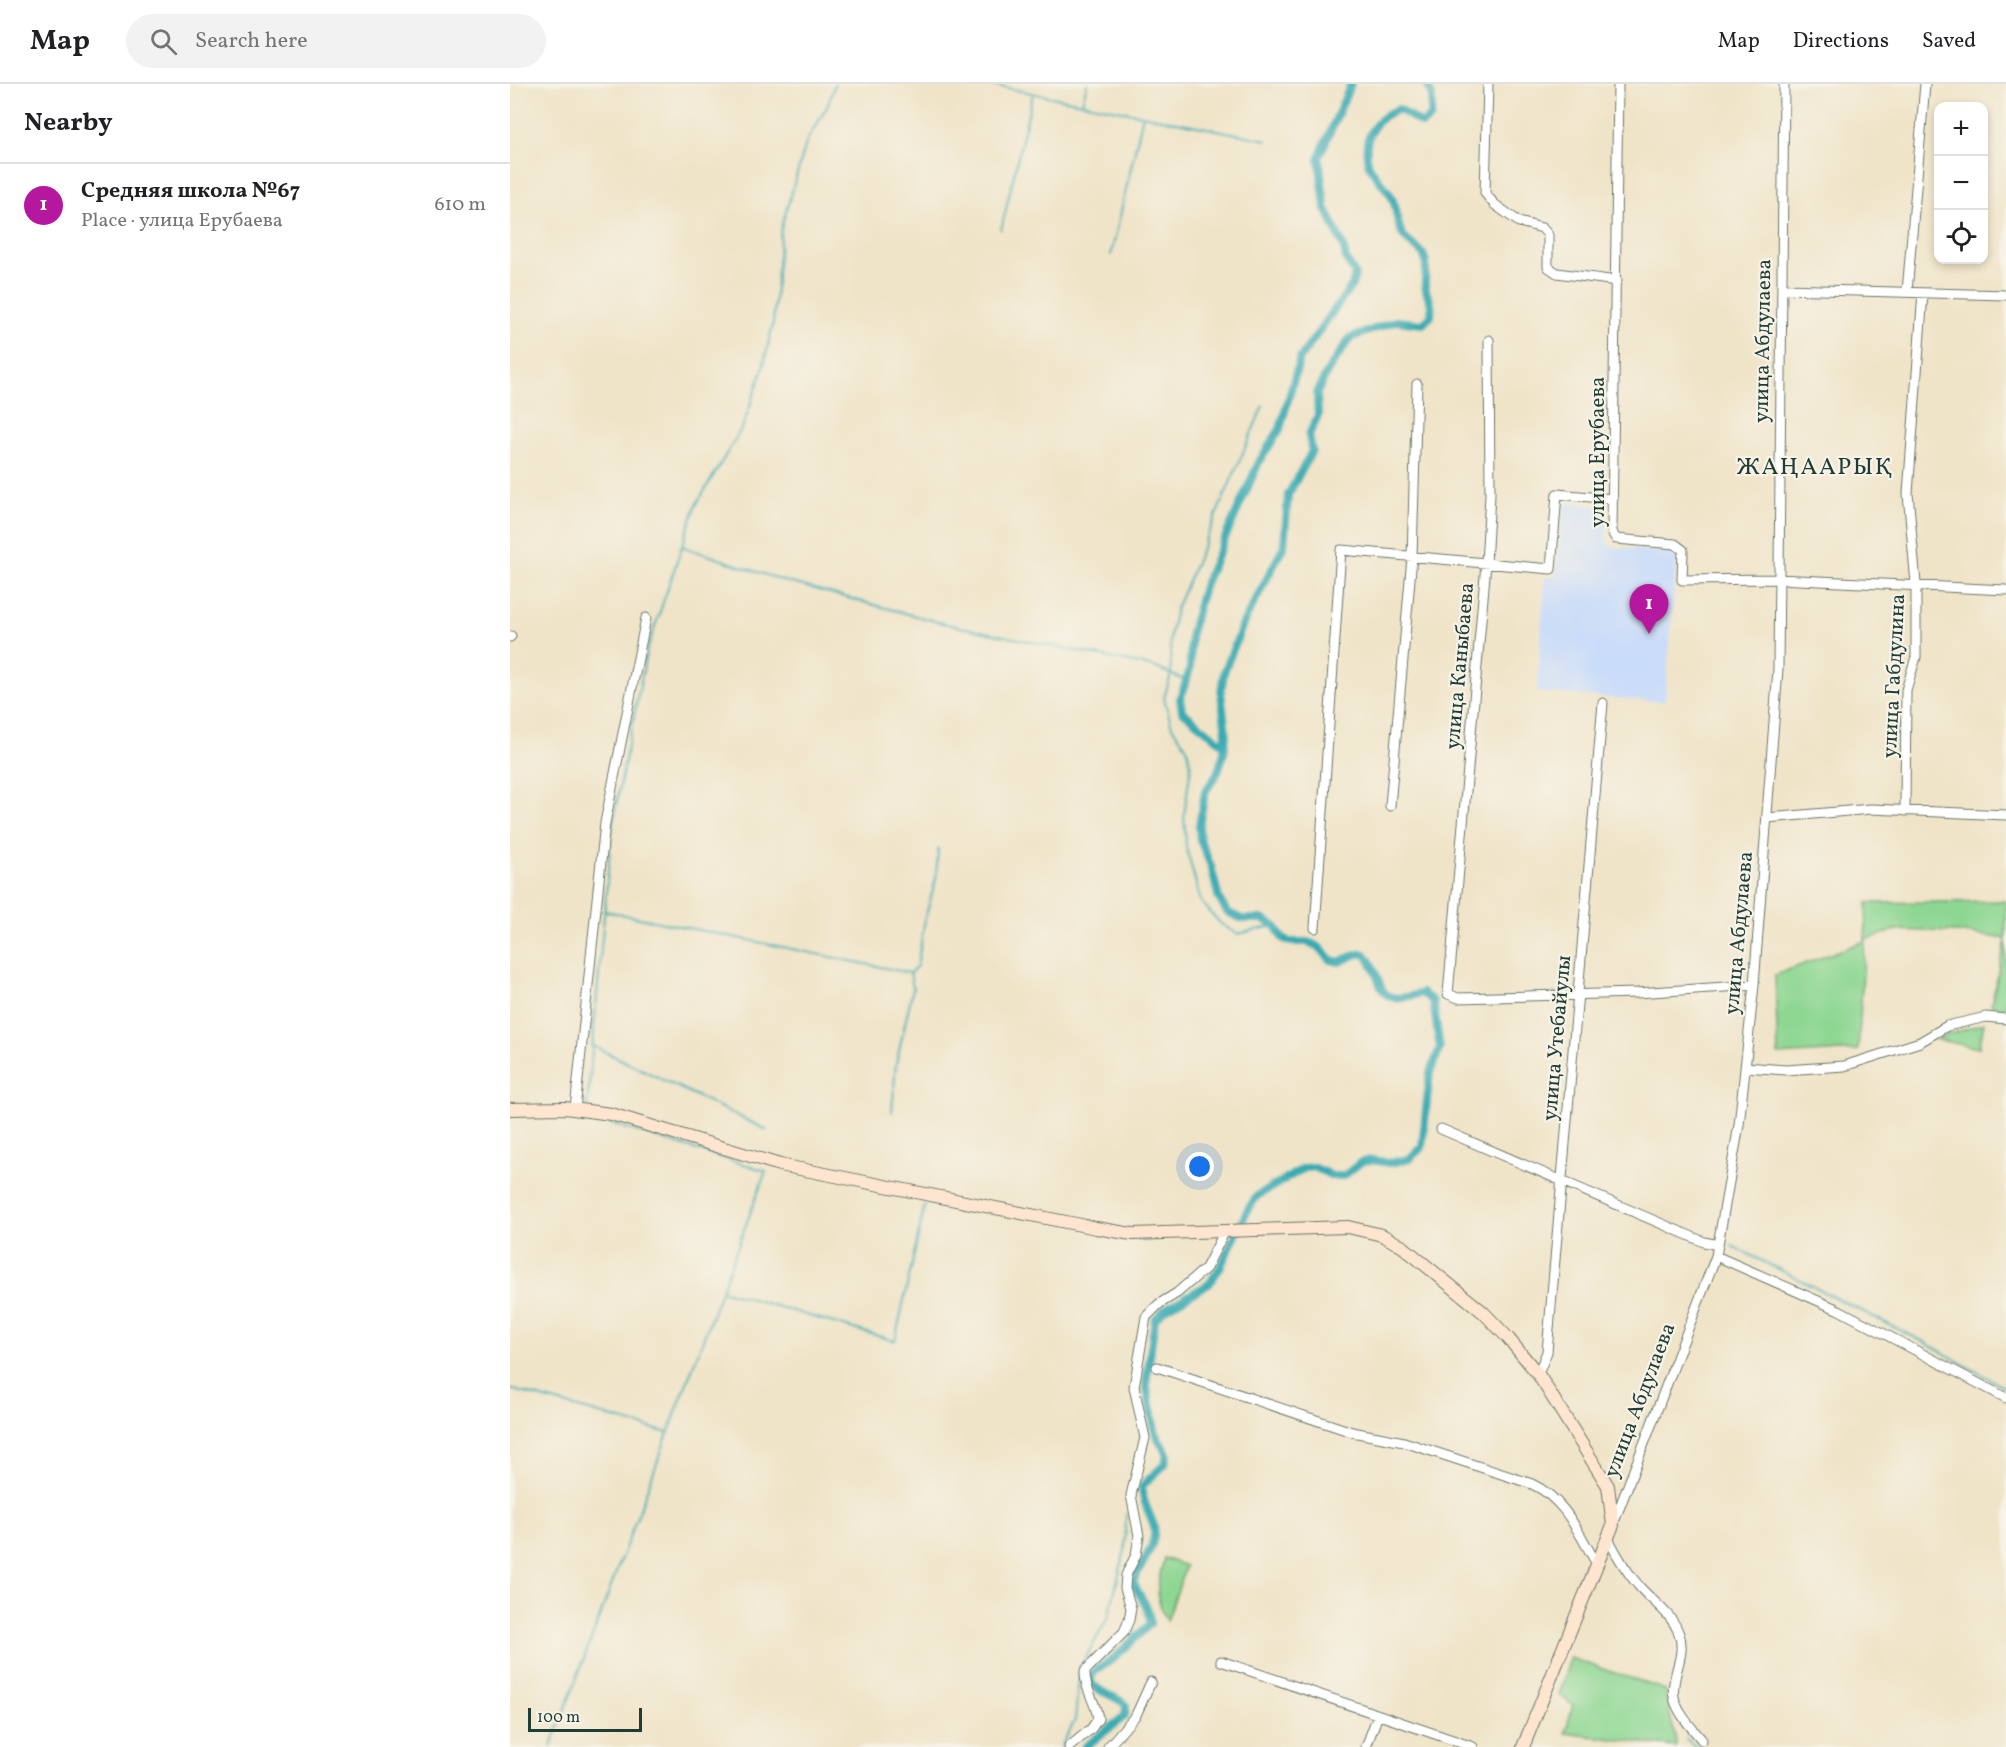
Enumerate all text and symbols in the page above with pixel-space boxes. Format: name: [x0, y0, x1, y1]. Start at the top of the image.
search box: [126, 14, 546, 68]
text: Map: [30, 22, 90, 61]
icon: search: [147, 25, 180, 58]
text: Search here: [195, 26, 308, 57]
text: Map: [1718, 27, 1760, 56]
text: Directions: [1793, 27, 1889, 56]
text: Saved: [1922, 27, 1976, 56]
map controls: [1934, 102, 1988, 264]
button: +: [1934, 102, 1988, 156]
text: Nearby: [24, 105, 113, 141]
button: −: [1934, 156, 1988, 210]
text: Средняя школа №67: [81, 176, 300, 207]
text: 1: [39, 191, 48, 219]
text: 610 m: [434, 191, 486, 219]
text: Place · улица Ерубаева: [81, 207, 283, 235]
button: locate: [1934, 210, 1988, 264]
street label: улица Абдулаева: [1748, 259, 1779, 423]
street label: улица Ерубаева: [1584, 376, 1613, 528]
district label: ЖАҢААРЫҚ: [1737, 451, 1893, 485]
street label: улица Каныбаева: [1439, 581, 1482, 751]
pin: 1: [1630, 584, 1668, 634]
street label: улица Габдулина: [1876, 593, 1913, 759]
street label: улица Абдулаева: [1718, 850, 1761, 1016]
street label: улица Утебайулы: [1536, 954, 1579, 1122]
your location: [1185, 1152, 1214, 1181]
street label: улица Абдулаева: [1597, 1319, 1683, 1482]
scale bar: [528, 1705, 642, 1732]
text: 100 m: [537, 1707, 580, 1729]

